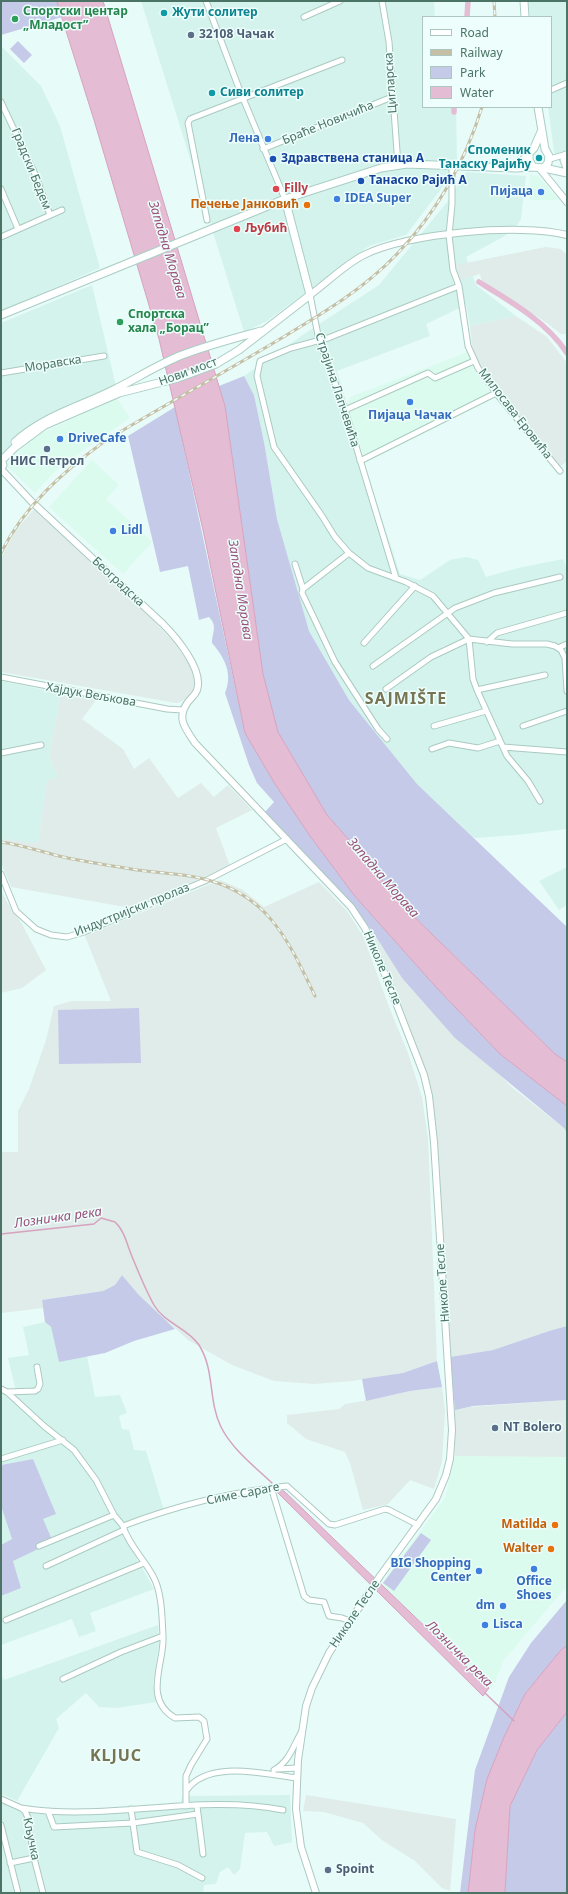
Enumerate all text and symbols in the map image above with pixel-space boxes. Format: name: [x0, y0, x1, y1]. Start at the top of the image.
place label: Спортски центар „Младост”: [23, 5, 128, 33]
place label: Жути солитер: [172, 6, 258, 20]
marker: Жути солитер: [159, 8, 169, 18]
marker: Спортски центар „Младост”: [10, 14, 20, 24]
legend: [422, 16, 552, 108]
text: Road: [460, 24, 489, 41]
place label: 32108 Чачак: [199, 28, 274, 42]
marker: 32108 Чачак: [186, 30, 196, 40]
text: Railway: [460, 44, 503, 61]
street label: Цигларска: [382, 52, 400, 114]
text: Park: [460, 64, 485, 81]
text: Water: [460, 84, 494, 101]
place label: Сиви солитер: [220, 86, 304, 100]
marker: Сиви солитер: [207, 88, 217, 98]
street label: Браће Новичића: [280, 98, 376, 148]
street label: Градски Бедем: [8, 126, 54, 212]
place label: Лена: [229, 132, 260, 146]
marker: Лена: [263, 134, 273, 144]
place label: Споменик Танаску Рајићу: [439, 144, 531, 172]
place label: Здравствена станица А: [281, 152, 424, 166]
marker: Споменик Танаску Рајићу: [534, 153, 544, 163]
marker: Здравствена станица А: [268, 154, 278, 164]
place label: Танаско Рајић А: [369, 174, 467, 188]
marker: Танаско Рајић А: [356, 176, 366, 186]
place label: Filly: [284, 182, 308, 196]
marker: Filly: [271, 184, 281, 194]
place label: Пијаца: [490, 185, 533, 199]
marker: Пијаца: [536, 187, 546, 197]
place label: IDEA Super: [345, 192, 411, 206]
marker: IDEA Super: [332, 194, 342, 204]
place label: Печење Јанковић: [190, 198, 299, 212]
water label: Западна Морава: [145, 199, 189, 301]
marker: Печење Јанковић: [302, 200, 312, 210]
place label: Љубић: [245, 222, 287, 236]
marker: Љубић: [232, 224, 242, 234]
place label: Спортска хала „Борац”: [128, 308, 209, 336]
marker: Спортска хала „Борац”: [115, 317, 125, 327]
street label: Страјина Лапчевића: [312, 331, 362, 449]
street label: Моравска: [23, 352, 83, 376]
street label: Нови мост: [157, 355, 219, 389]
street label: Милосава Еровића: [475, 366, 555, 462]
marker: Пијаца Чачак: [405, 397, 415, 407]
place label: Пијаца Чачак: [368, 409, 452, 423]
place label: DriveCafe: [68, 432, 126, 446]
marker: DriveCafe: [55, 434, 65, 444]
marker: НИС Петрол: [42, 444, 52, 454]
place label: НИС Петрол: [10, 455, 84, 469]
place label: Lidl: [121, 524, 142, 538]
marker: Lidl: [108, 526, 118, 536]
water label: Западна Морава: [224, 539, 256, 641]
street label: Београдска: [89, 554, 147, 610]
street label: Хајдук Вељкова: [45, 680, 137, 710]
district label: SAJMIŠTE: [365, 689, 447, 709]
water label: Западна Морава: [344, 835, 422, 921]
street label: Индустријски пролаз: [72, 880, 192, 940]
street label: Николе Тесле: [360, 929, 404, 1007]
water label: Лозничка река: [13, 1204, 103, 1232]
street label: Николе Тесле: [433, 1243, 453, 1323]
place label: NT Bolero: [503, 1421, 562, 1435]
marker: NT Bolero: [490, 1423, 500, 1433]
street label: Симе Сараге: [205, 1480, 281, 1508]
place label: Matilda: [501, 1518, 547, 1532]
marker: Matilda: [550, 1520, 560, 1530]
place label: Walter: [503, 1542, 543, 1556]
marker: Walter: [546, 1544, 556, 1554]
place label: BIG Shopping Center: [390, 1557, 471, 1585]
marker: Office Shoes: [529, 1564, 539, 1574]
marker: BIG Shopping Center: [474, 1566, 484, 1576]
place label: Office Shoes: [516, 1575, 552, 1603]
street label: Николе Тесле: [327, 1577, 383, 1651]
place label: dm: [476, 1599, 495, 1613]
marker: dm: [498, 1601, 508, 1611]
water label: Лозничка река: [422, 1617, 496, 1691]
place label: Lisca: [493, 1618, 523, 1632]
marker: Lisca: [480, 1620, 490, 1630]
district label: KLJUC: [90, 1746, 142, 1766]
street label: Кључка: [19, 1816, 43, 1862]
place label: Spoint: [336, 1863, 374, 1877]
marker: Spoint: [323, 1865, 333, 1875]

